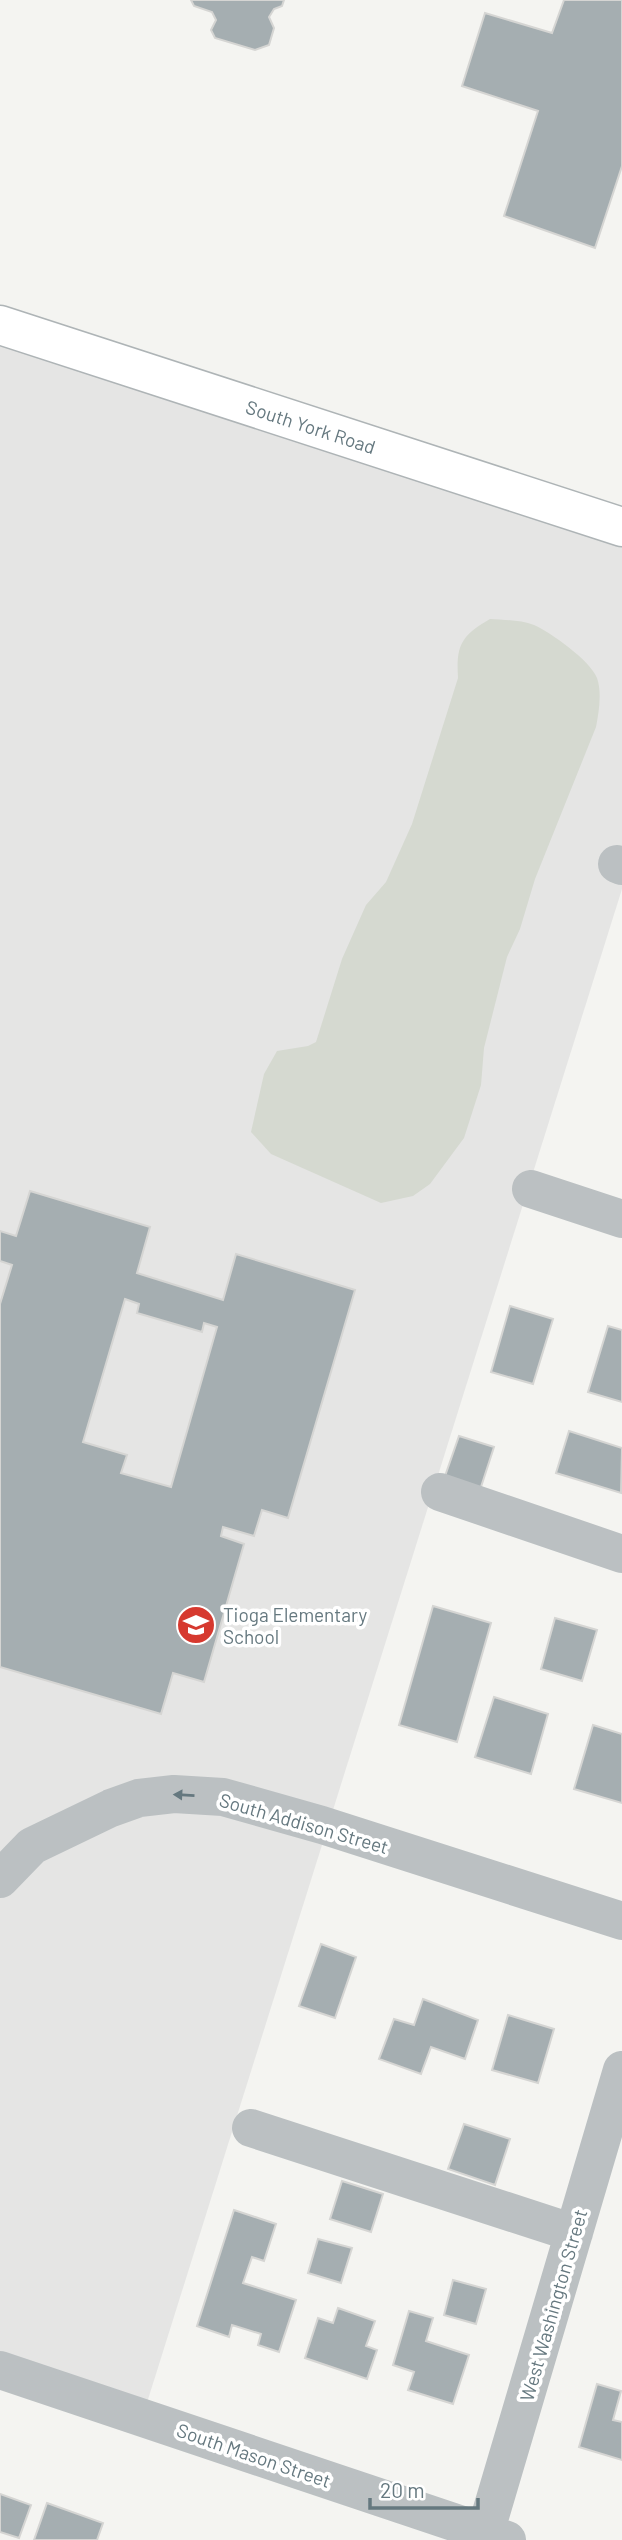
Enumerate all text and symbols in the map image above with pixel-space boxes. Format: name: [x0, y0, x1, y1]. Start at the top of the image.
street label: South York Road: [243, 394, 379, 458]
place label: Tioga Elementary School: [223, 1603, 367, 1648]
school or university icon: Tioga Elementary School: [175, 1604, 217, 1646]
street label: South Addison Street: [217, 1788, 391, 1858]
one-way arrow: [173, 1789, 195, 1800]
street label: West Washington Street: [515, 2206, 591, 2404]
street label: South Mason Street: [174, 2418, 334, 2492]
scale bar: [370, 2466, 478, 2510]
text: 20 m: [380, 2477, 425, 2502]

